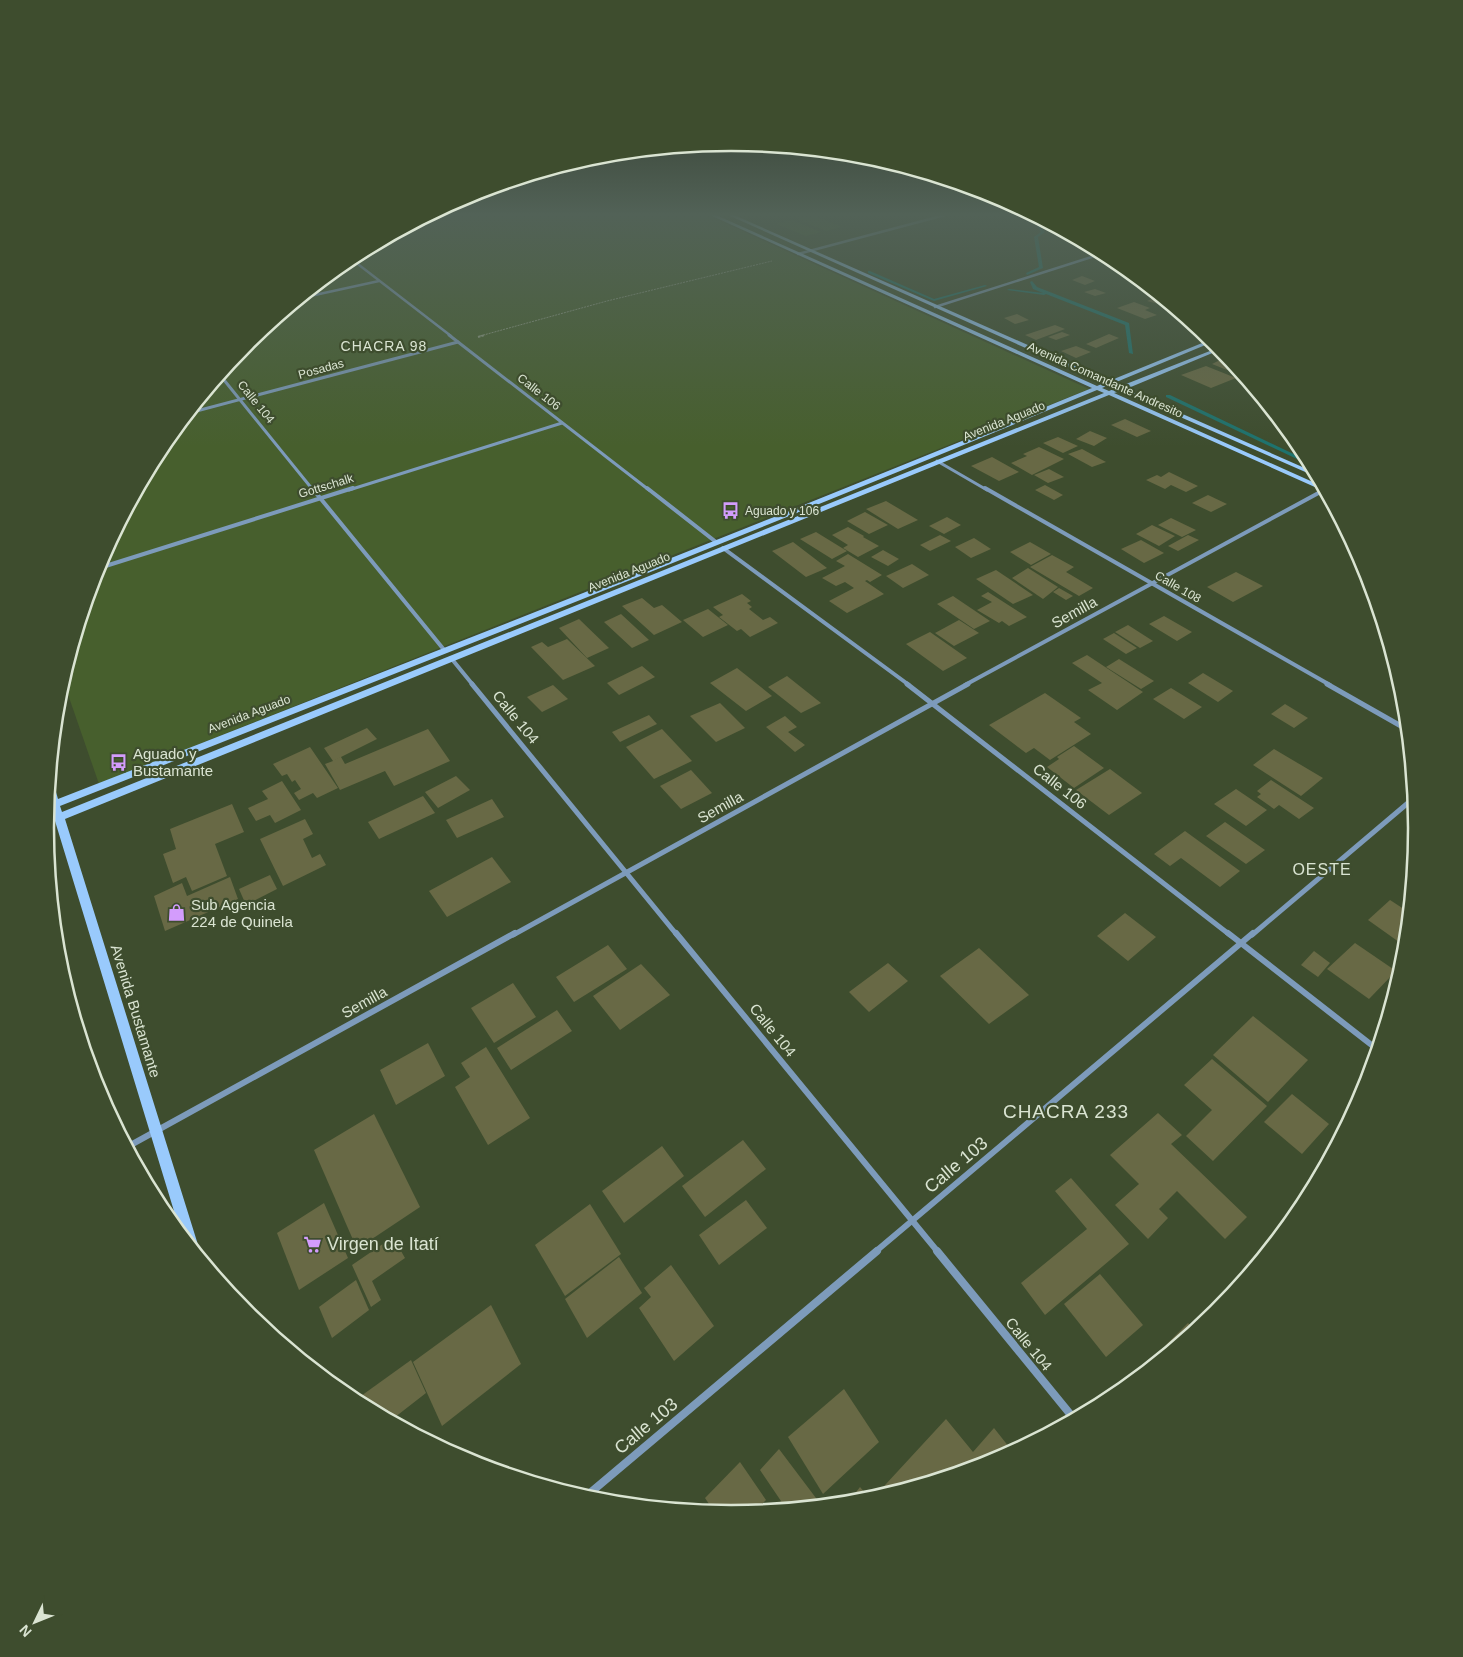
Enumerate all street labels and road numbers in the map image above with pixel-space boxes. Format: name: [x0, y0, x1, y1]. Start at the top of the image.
street label: Avenida Comandante Andresito: [1025, 339, 1185, 421]
street label: Posadas: [297, 356, 345, 382]
street label: Calle 106: [515, 371, 564, 413]
street label: Calle 104: [235, 378, 278, 426]
street label: Avenida Aguado: [961, 398, 1047, 444]
street label: Gottschalk: [297, 471, 356, 501]
street label: Avenida Aguado: [586, 549, 672, 595]
street label: Calle 108: [1153, 568, 1204, 606]
street label: Semilla: [1048, 592, 1100, 631]
street label: Calle 104: [489, 687, 543, 747]
street label: Avenida Aguado: [206, 692, 293, 736]
street label: Calle 106: [1030, 760, 1090, 812]
street label: Semilla: [694, 787, 746, 826]
street label: Avenida Bustamante: [108, 942, 164, 1080]
street label: Semilla: [338, 982, 390, 1021]
street label: Calle 104: [746, 1000, 800, 1060]
street label: Calle 103: [920, 1133, 992, 1197]
street label: Calle 104: [1002, 1314, 1056, 1374]
street label: Calle 103: [610, 1394, 682, 1458]

